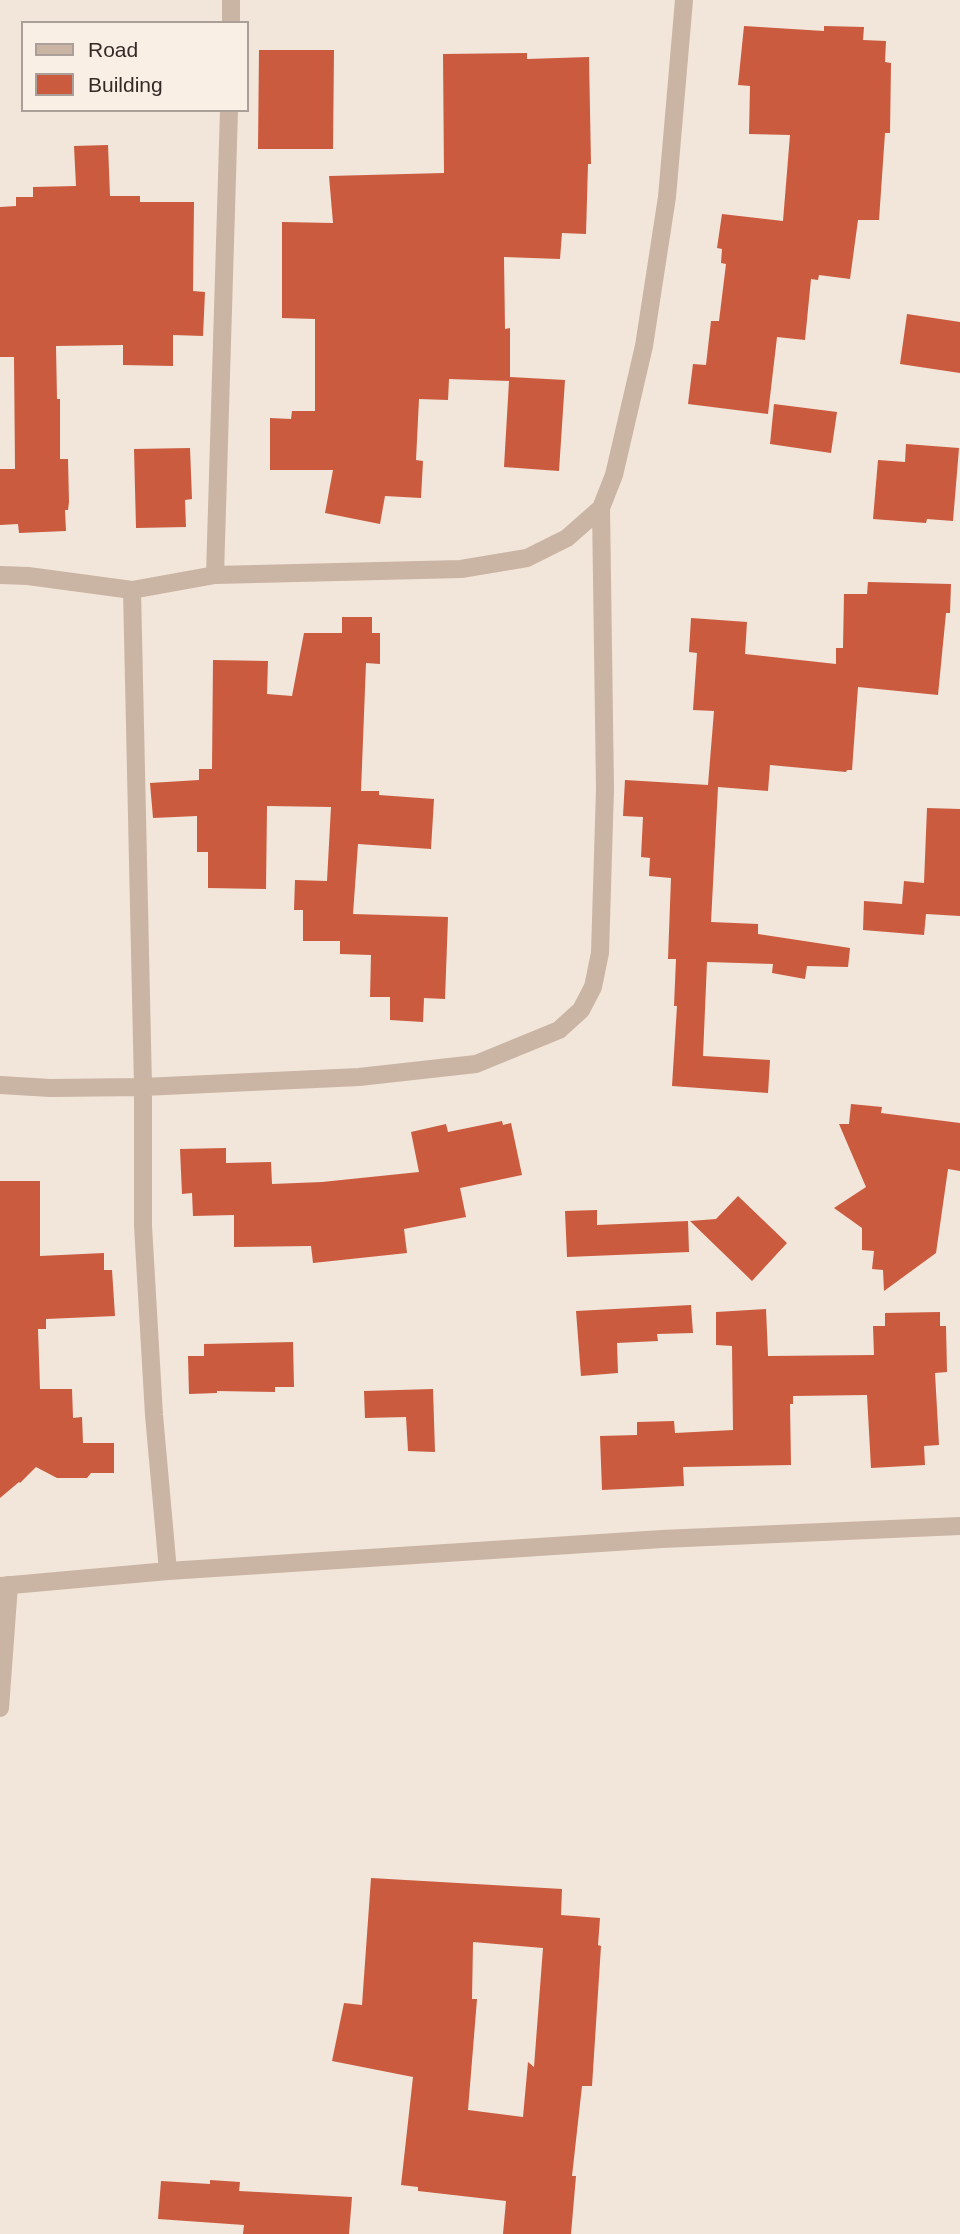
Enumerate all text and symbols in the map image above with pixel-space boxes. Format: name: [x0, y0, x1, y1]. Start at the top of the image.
legend: [21, 21, 248, 112]
text: Road: [88, 38, 138, 61]
text: Building: [88, 73, 163, 96]

